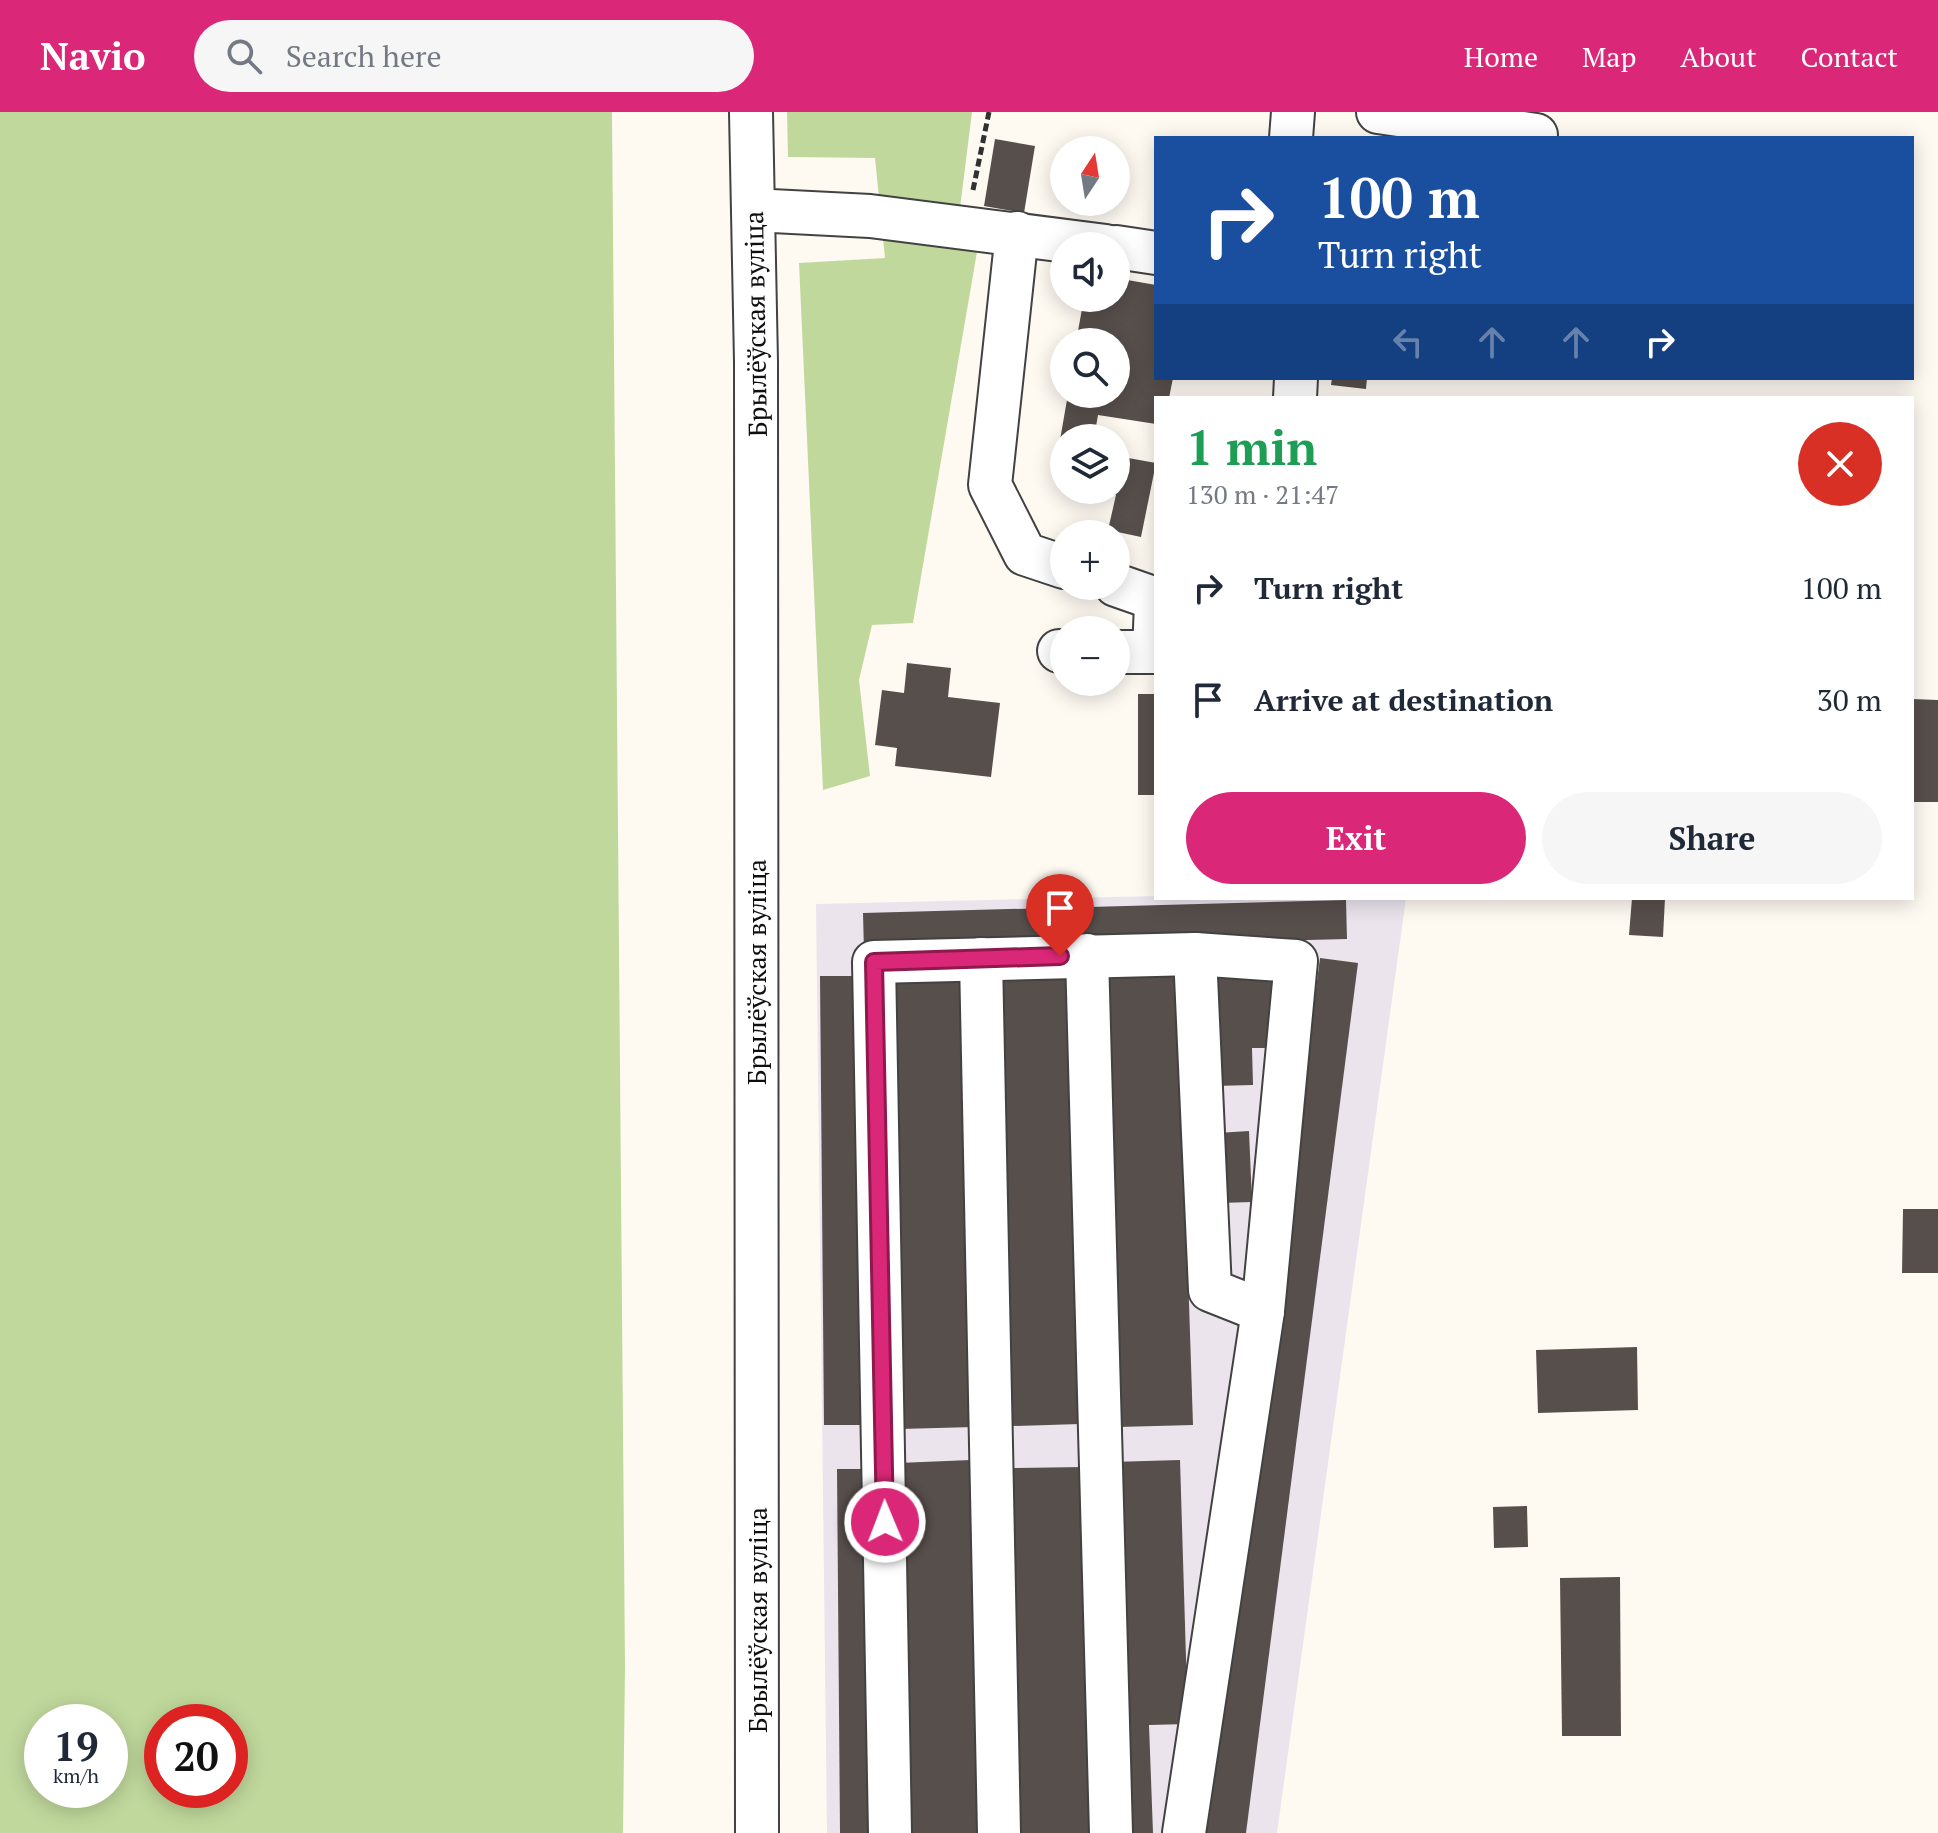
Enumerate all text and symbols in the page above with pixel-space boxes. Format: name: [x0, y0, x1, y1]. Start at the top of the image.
search box: [194, 20, 754, 92]
text: Navio: [40, 31, 146, 81]
icon: search: [222, 34, 266, 78]
text: Search here: [286, 36, 442, 76]
text: Home: [1464, 38, 1538, 75]
text: Map: [1582, 38, 1636, 75]
text: About: [1680, 38, 1757, 75]
text: Contact: [1801, 38, 1898, 75]
north arrow: [1050, 136, 1130, 216]
map controls: [1050, 136, 1130, 696]
text: 100 m: [1318, 160, 1480, 234]
icon: right: [1186, 168, 1290, 272]
street label: Брылёўская вуліца: [736, 211, 774, 437]
text: Turn right: [1318, 231, 1482, 278]
button: sound: [1050, 232, 1130, 312]
icon: left: [1386, 320, 1430, 364]
icon: ahead: [1470, 320, 1514, 364]
icon: ahead: [1554, 320, 1598, 364]
icon: right: [1638, 320, 1682, 364]
button: search: [1050, 328, 1130, 408]
text: 1 min: [1186, 415, 1317, 479]
button: close: [1798, 422, 1882, 506]
button: layers: [1050, 424, 1130, 504]
text: 130 m · 21:47: [1186, 477, 1339, 511]
button: +: [1050, 520, 1130, 600]
icon: right: [1186, 566, 1230, 610]
text: Turn right: [1254, 568, 1403, 608]
text: 100 m: [1801, 568, 1882, 608]
button: −: [1050, 616, 1130, 696]
icon: arrive: [1186, 678, 1230, 722]
text: Arrive at destination: [1254, 680, 1553, 720]
text: 30 m: [1817, 680, 1882, 720]
button: Exit: [1186, 792, 1526, 884]
button: Share: [1542, 792, 1882, 884]
street label: Брылёўская вуліца: [739, 859, 773, 1085]
pin: [1026, 874, 1094, 956]
icon: arrive: [1038, 886, 1082, 930]
position arrow: [843, 1480, 927, 1564]
street label: Брылёўская вуліца: [740, 1507, 774, 1733]
speed limit sign: 20: [144, 1704, 248, 1808]
text: 19: [53, 1719, 99, 1772]
text: km/h: [53, 1762, 99, 1789]

